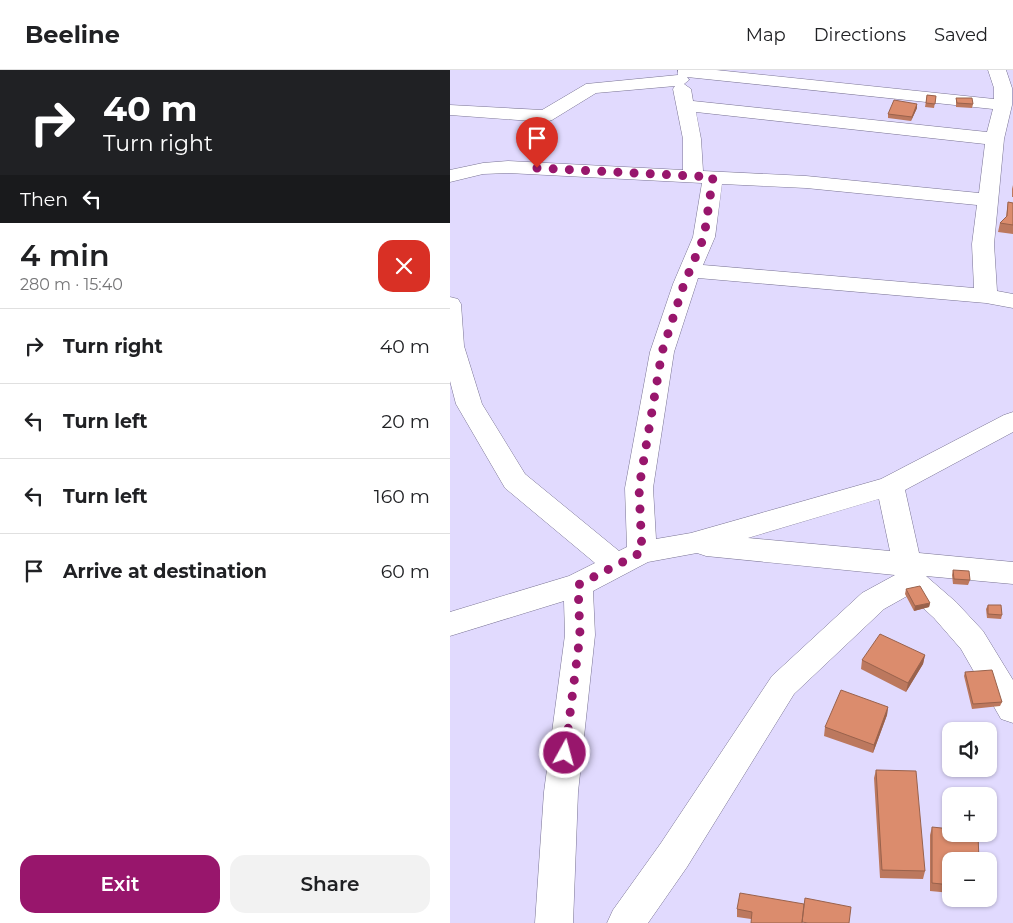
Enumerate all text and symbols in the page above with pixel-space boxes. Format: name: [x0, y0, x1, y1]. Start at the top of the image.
text: Beeline: [25, 20, 120, 49]
text: Map: [746, 24, 786, 46]
text: Directions: [814, 24, 906, 46]
text: Saved: [934, 24, 988, 46]
text: 40 m: [103, 87, 198, 130]
icon: right: [20, 90, 85, 155]
pin: [516, 117, 558, 168]
icon: arrive: [523, 124, 551, 152]
text: Turn right: [103, 130, 213, 157]
icon: left: [78, 185, 106, 213]
text: Then: [20, 188, 68, 211]
text: 4 min: [20, 237, 109, 274]
button: close: [378, 240, 430, 292]
text: 280 m · 15:40: [20, 275, 123, 294]
icon: right: [20, 332, 48, 360]
text: Turn right: [63, 335, 163, 358]
text: 40 m: [380, 335, 430, 358]
icon: left: [20, 407, 48, 435]
text: Turn left: [63, 410, 148, 433]
text: 20 m: [382, 410, 430, 433]
icon: left: [20, 482, 48, 510]
text: Turn left: [63, 485, 148, 508]
text: 160 m: [374, 485, 430, 508]
icon: arrive: [20, 557, 48, 585]
text: Arrive at destination: [63, 560, 267, 583]
text: 60 m: [381, 560, 430, 583]
map controls: [942, 722, 997, 907]
button: sound: [942, 722, 997, 777]
position arrow: [538, 726, 590, 778]
button: +: [942, 787, 997, 842]
button: −: [942, 852, 997, 907]
button: Exit: [20, 855, 220, 913]
button: Share: [230, 855, 430, 913]

